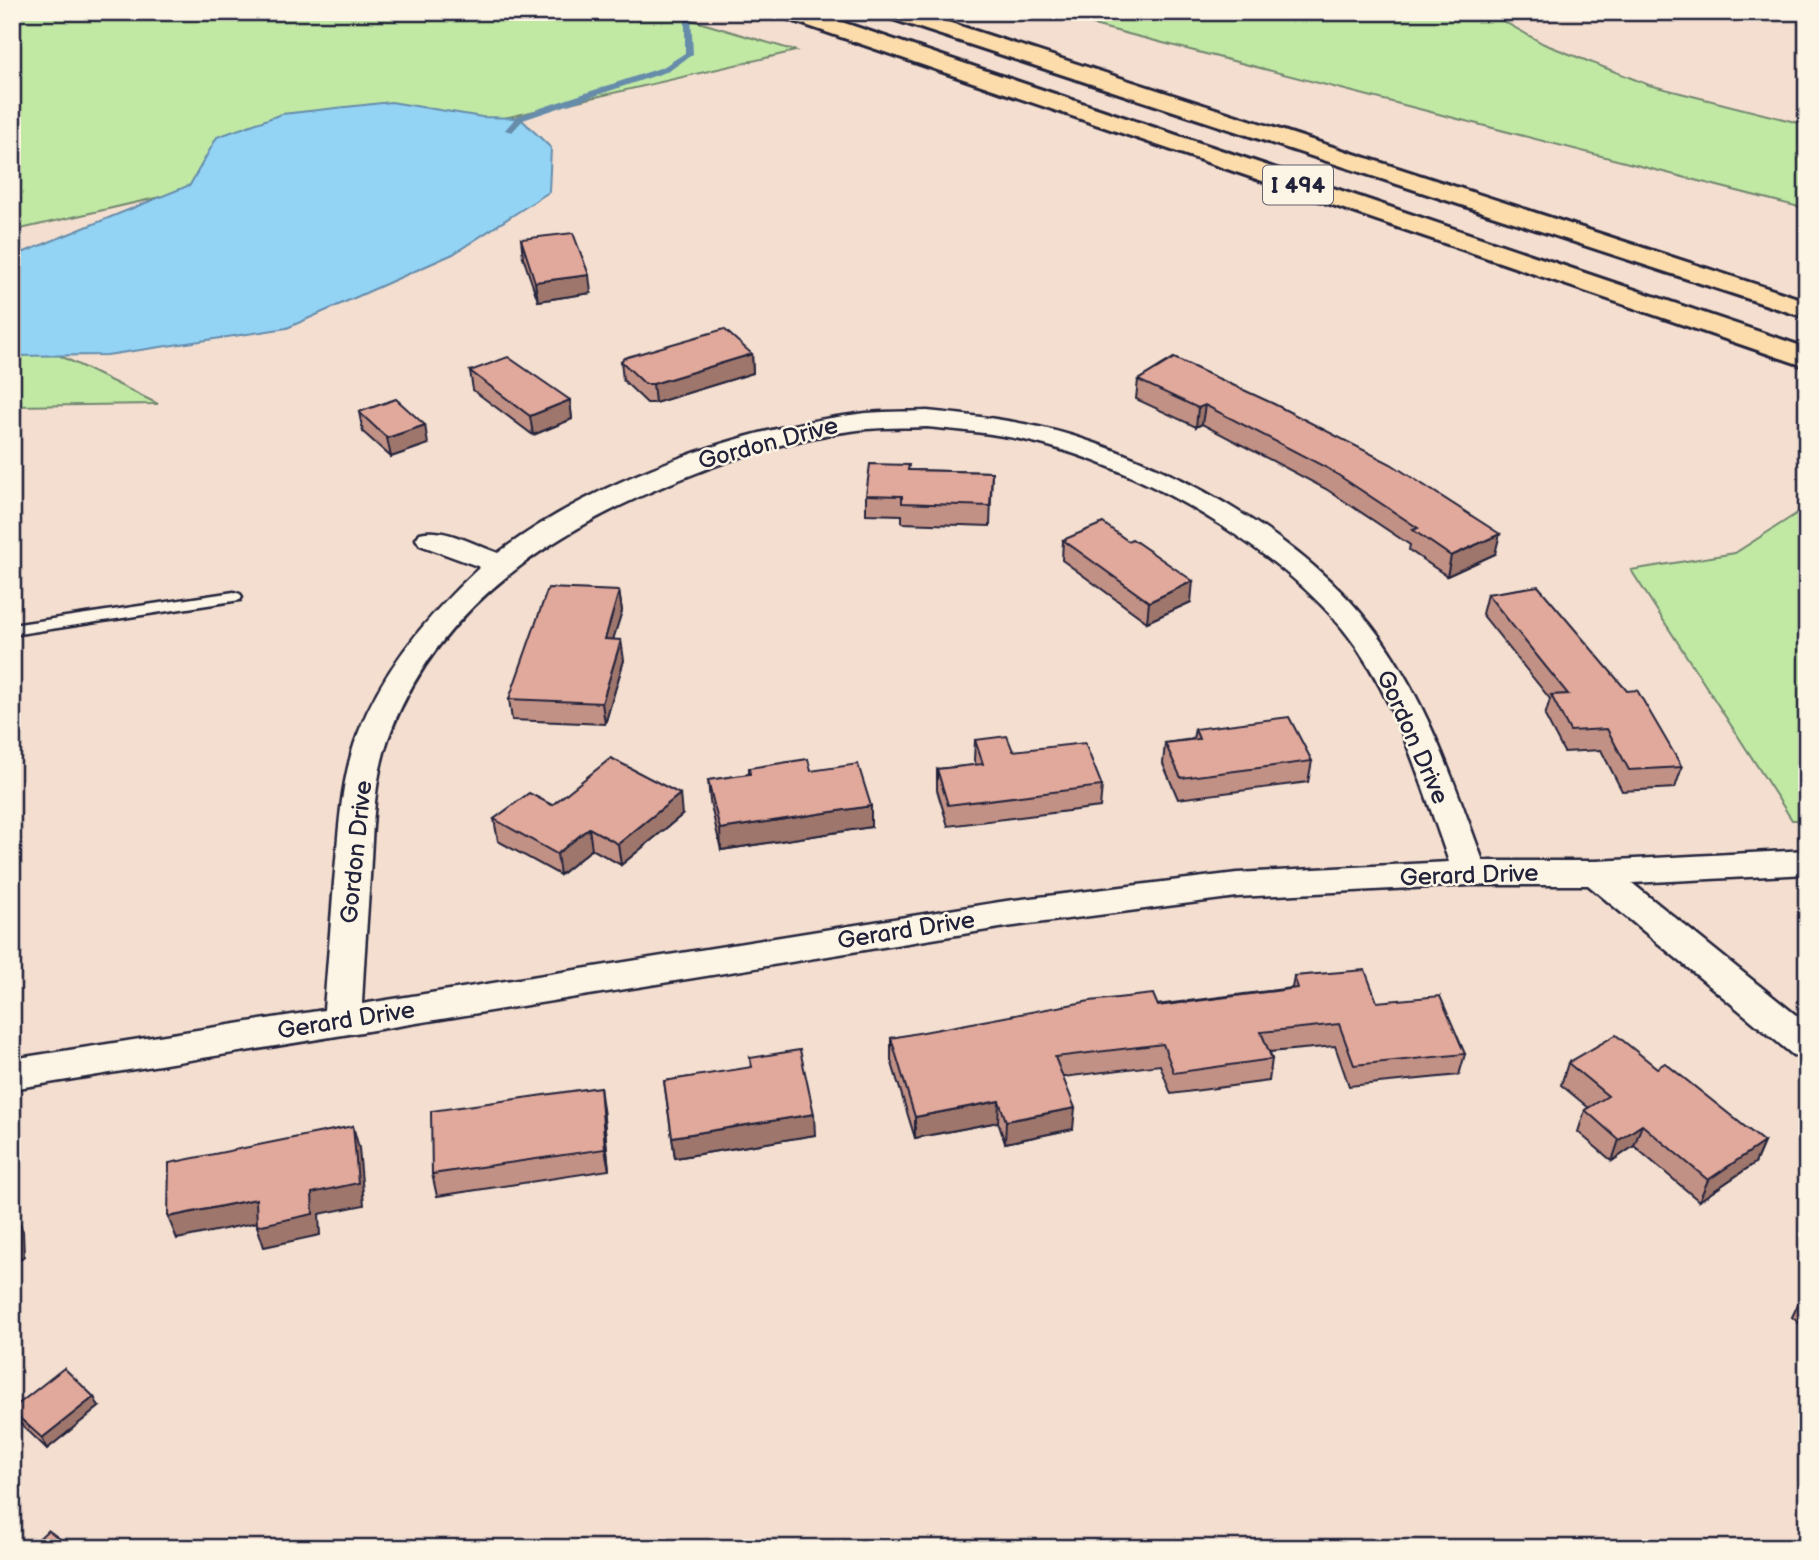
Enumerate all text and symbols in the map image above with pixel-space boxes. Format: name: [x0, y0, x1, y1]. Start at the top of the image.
road number: I 494: [1263, 166, 1333, 204]
street label: Gordon Drive: [695, 411, 841, 476]
street label: Gordon Drive: [1370, 666, 1455, 809]
street label: Gordon Drive: [335, 779, 378, 925]
street label: Gerard Drive: [1399, 859, 1539, 892]
street label: Gerard Drive: [835, 905, 977, 956]
street label: Gerard Drive: [275, 995, 417, 1046]

